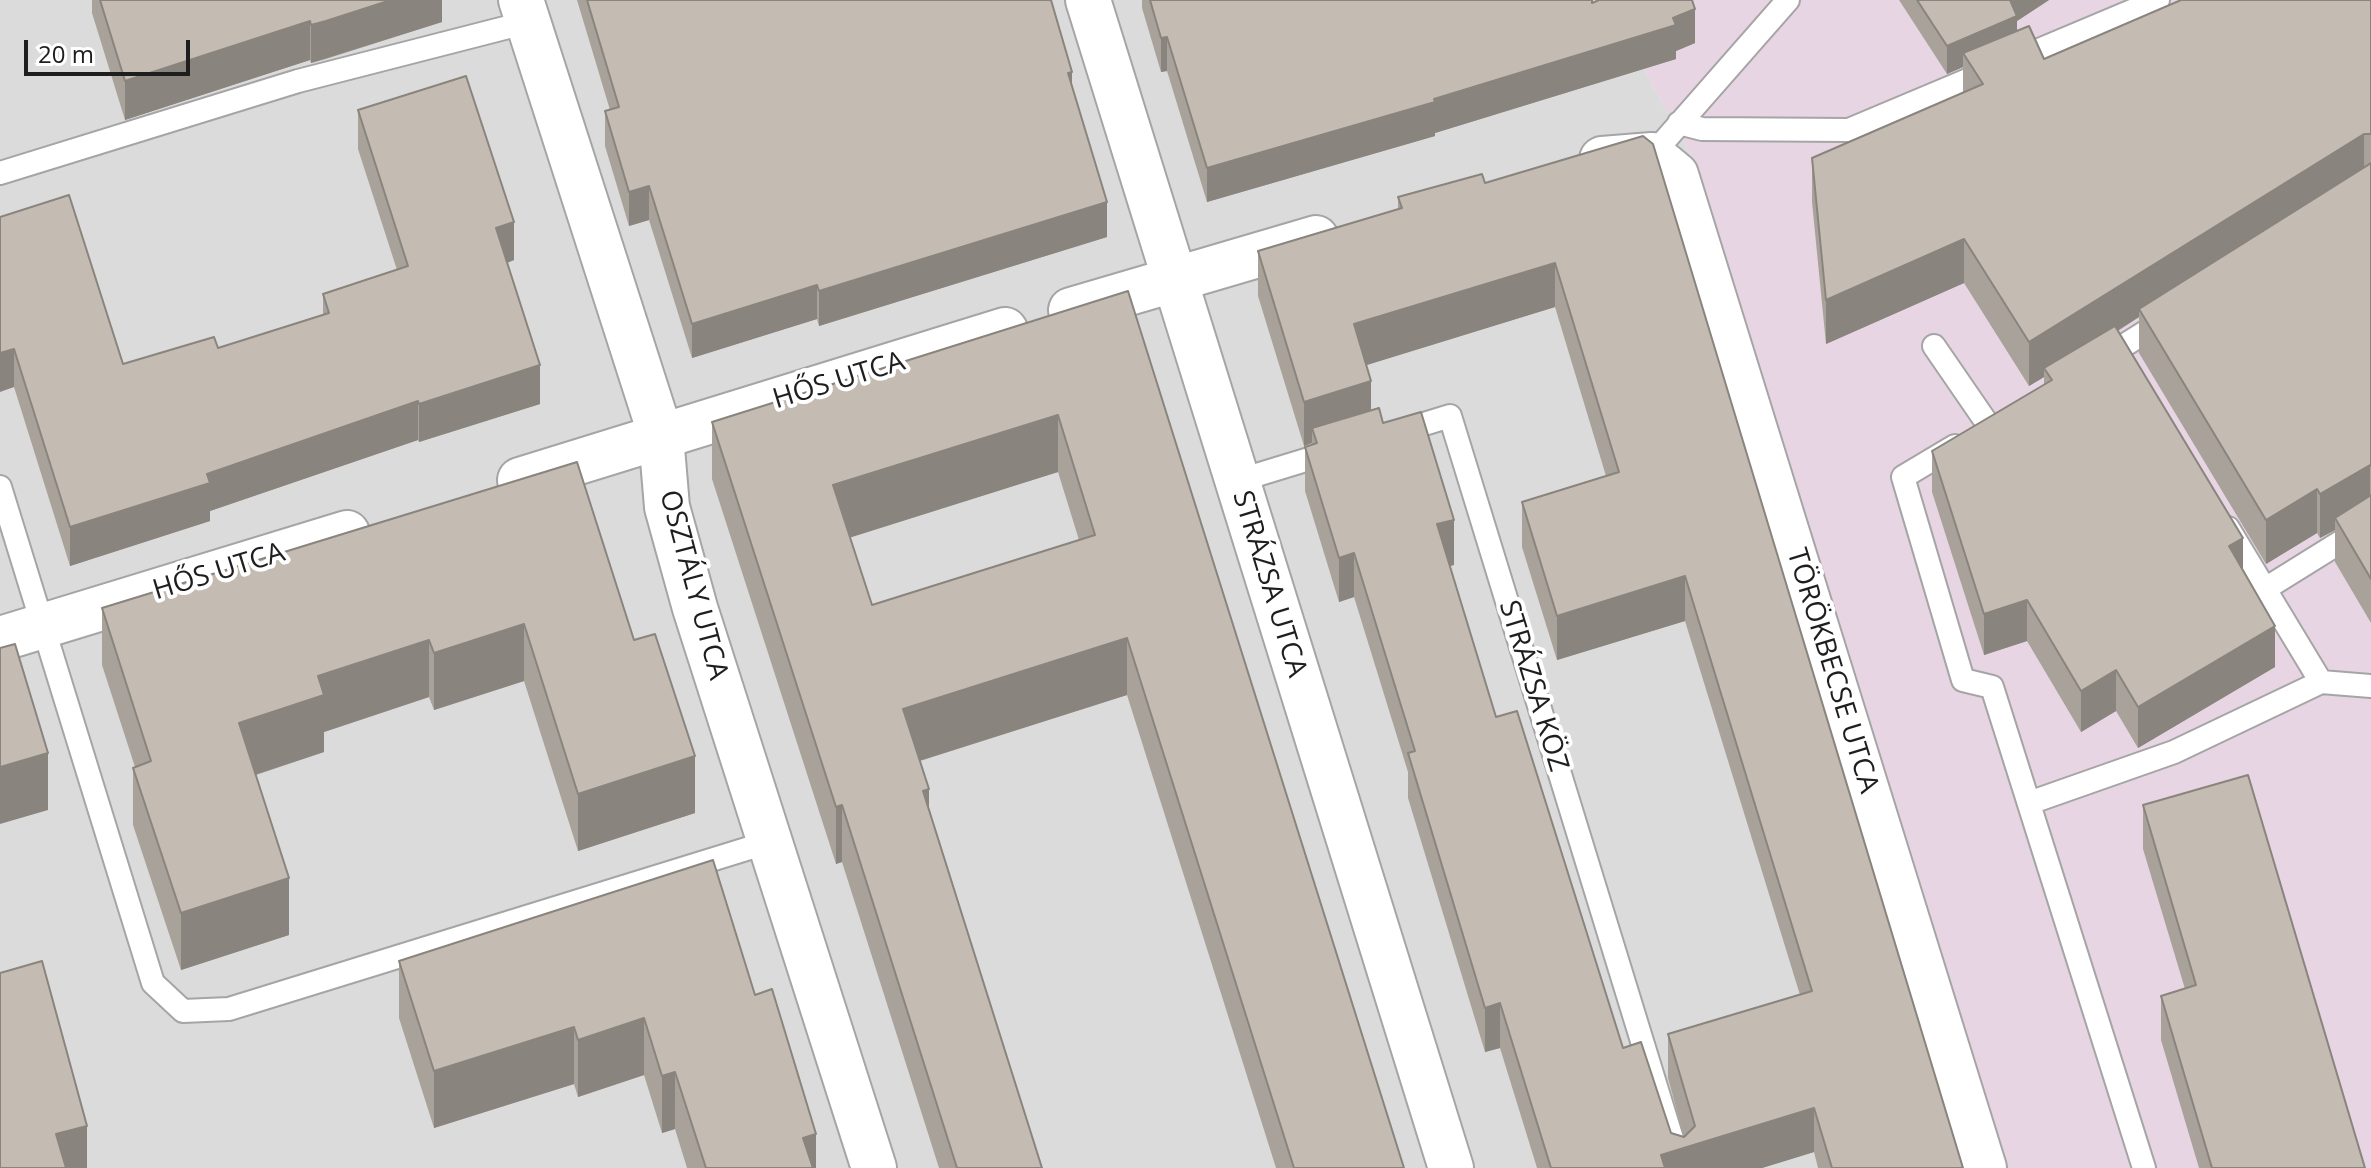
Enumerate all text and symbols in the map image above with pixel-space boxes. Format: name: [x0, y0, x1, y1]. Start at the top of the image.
scale bar: [28, 24, 194, 74]
text: 20 m: [38, 37, 94, 70]
street label: HŐS UTCA: [769, 345, 909, 417]
street label: OSZTÁLY UTCA: [652, 486, 734, 684]
street label: STRÁZSA UTCA: [1225, 487, 1313, 681]
street label: HŐS UTCA: [149, 536, 289, 608]
street label: TÖRÖKBECSE UTCA: [1779, 545, 1885, 797]
street label: STRÁZSA KÖZ: [1491, 596, 1575, 776]

